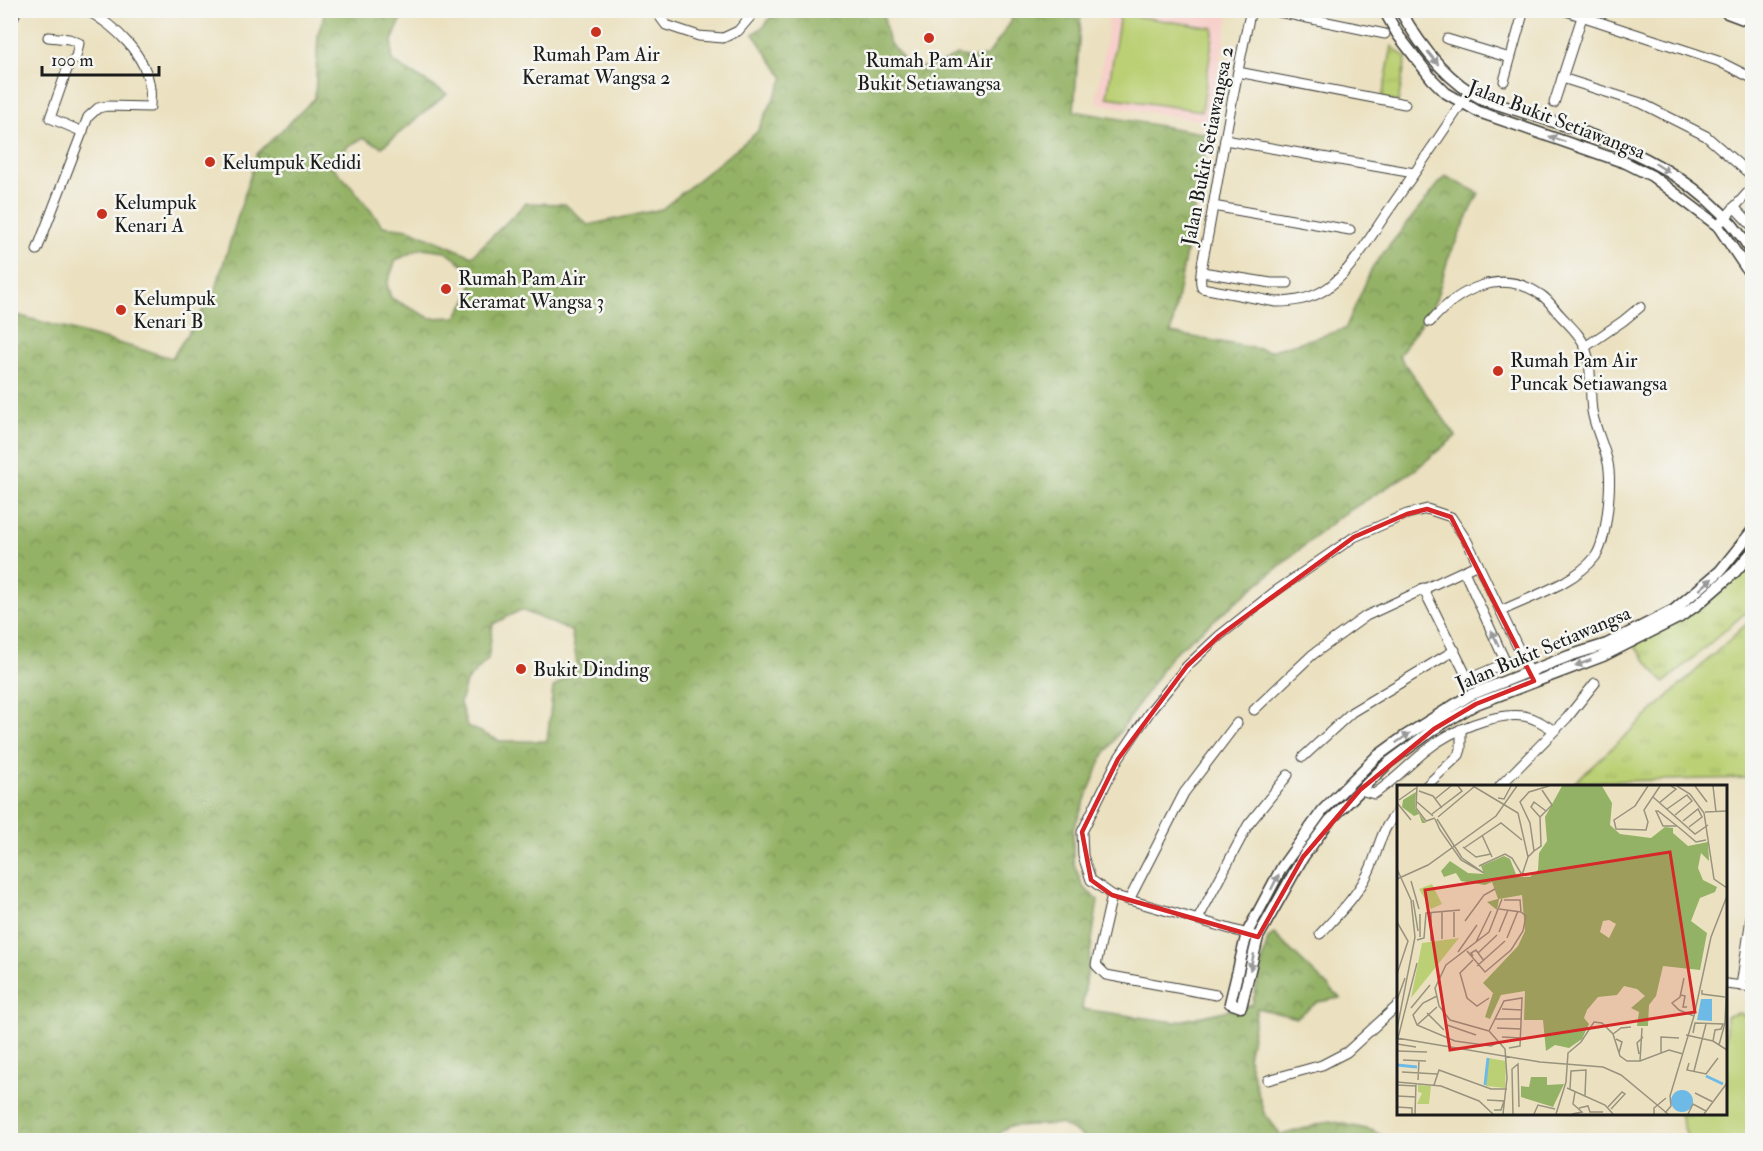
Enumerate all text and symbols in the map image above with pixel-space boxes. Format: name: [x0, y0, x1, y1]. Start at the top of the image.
marker: Rumah Pam Air Keramat Wangsa 2: [589, 25, 603, 39]
marker: Rumah Pam Air Bukit Setiawangsa: [922, 31, 936, 45]
scale bar: [42, 39, 159, 77]
place label: Rumah Pam Air Keramat Wangsa 2: [522, 42, 670, 90]
street label: Jalan Bukit Setiawangsa 2: [1176, 45, 1239, 249]
place label: Rumah Pam Air Bukit Setiawangsa: [857, 48, 1002, 96]
text: 100 m: [51, 49, 94, 72]
one-way arrow: [1426, 50, 1439, 65]
street label: Jalan Bukit Setiawangsa: [1464, 74, 1650, 165]
one-way arrow: [1548, 134, 1566, 144]
place label: Kelumpuk Kedidi: [222, 150, 361, 176]
marker: Kelumpuk Kedidi: [203, 155, 217, 169]
one-way arrow: [1654, 162, 1670, 174]
place label: Kelumpuk Kenari A: [114, 190, 197, 238]
marker: Kelumpuk Kenari A: [95, 207, 109, 221]
place label: Rumah Pam Air Keramat Wangsa 3: [458, 266, 604, 314]
marker: Rumah Pam Air Keramat Wangsa 3: [439, 282, 453, 296]
place label: Kelumpuk Kenari B: [133, 286, 216, 334]
marker: Kelumpuk Kenari B: [114, 303, 128, 317]
place label: Rumah Pam Air Puncak Setiawangsa: [1510, 348, 1668, 396]
marker: Rumah Pam Air Puncak Setiawangsa: [1491, 364, 1505, 378]
one-way arrow: [1698, 578, 1713, 591]
street label: Jalan Bukit Setiawangsa: [1451, 600, 1635, 697]
one-way arrow: [1490, 629, 1499, 646]
place label: Bukit Dinding: [533, 657, 650, 682]
one-way arrow: [1574, 659, 1592, 669]
marker: Bukit Dinding: [514, 662, 528, 676]
one-way arrow: [1395, 732, 1412, 743]
inset map: [1397, 785, 1727, 1115]
one-way arrow: [1270, 873, 1280, 890]
one-way arrow: [1247, 953, 1256, 972]

